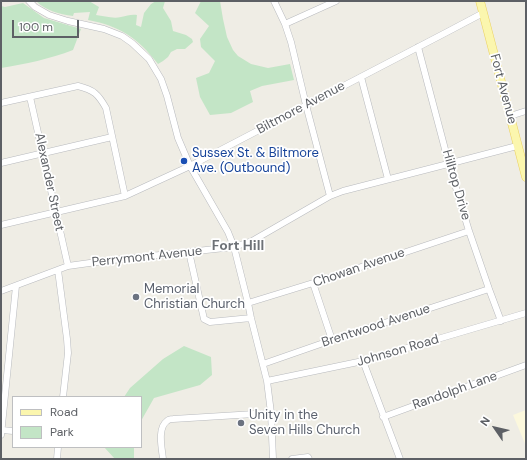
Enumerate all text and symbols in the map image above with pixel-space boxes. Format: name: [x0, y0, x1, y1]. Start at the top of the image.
scale bar: [14, 12, 81, 38]
text: 100 m: [19, 19, 53, 35]
street label: Fort Avenue: [486, 52, 520, 126]
street label: Biltmore Avenue: [254, 78, 348, 138]
street label: Alexander Street: [31, 131, 67, 233]
place label: Sussex St. & Biltmore Ave. (Outbound): [192, 146, 319, 177]
street label: Hilltop Drive: [438, 148, 474, 222]
marker: Sussex St. & Biltmore Ave. (Outbound): [179, 156, 189, 166]
district label: Fort Hill: [212, 238, 264, 254]
street label: Perrymont Avenue: [91, 243, 203, 271]
street label: Chowan Avenue: [311, 245, 407, 291]
place label: Memorial Christian Church: [144, 282, 245, 313]
marker: Memorial Christian Church: [131, 292, 141, 302]
street label: Brentwood Avenue: [320, 301, 432, 351]
street label: Johnson Road: [355, 332, 441, 370]
street label: Randolph Lane: [411, 369, 499, 413]
legend: [12, 396, 142, 448]
text: Road: [50, 404, 78, 420]
place label: Unity in the Seven Hills Church: [249, 408, 360, 439]
north arrow: [475, 408, 515, 448]
text: N: [477, 414, 493, 429]
marker: Unity in the Seven Hills Church: [236, 418, 246, 428]
text: Park: [50, 424, 74, 440]

